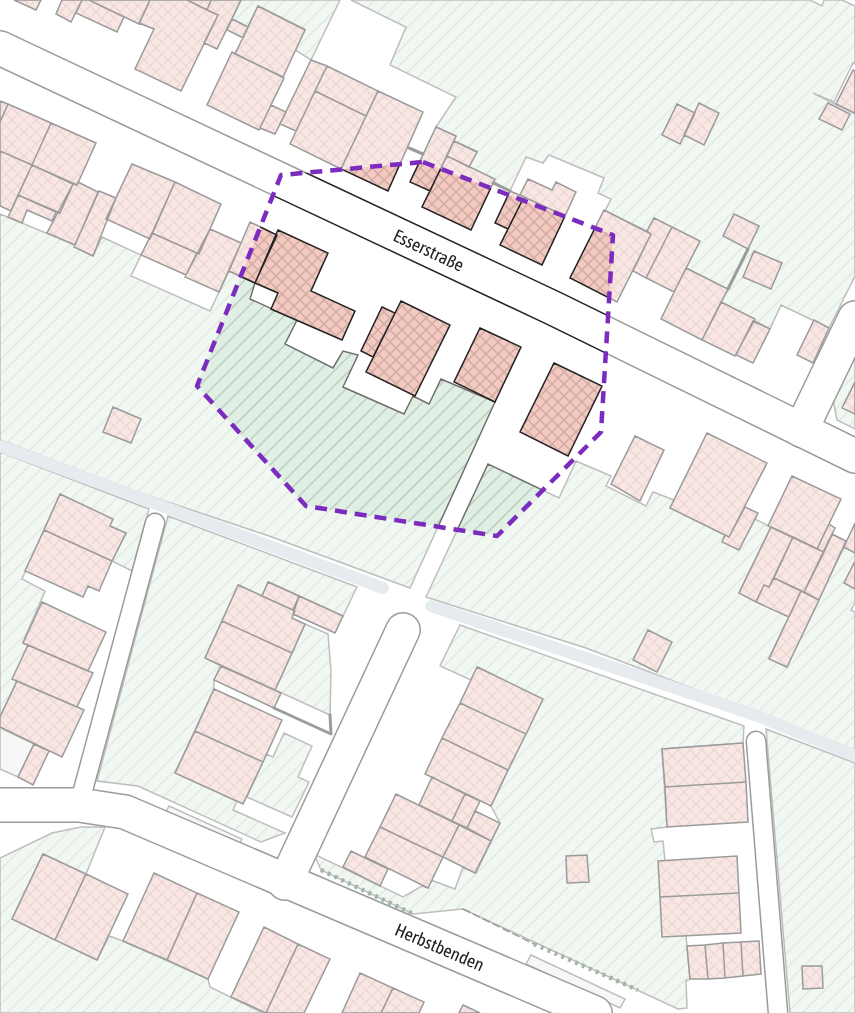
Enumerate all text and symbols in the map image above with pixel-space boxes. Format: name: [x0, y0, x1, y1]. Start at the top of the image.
street label: Esserstraße: [390, 224, 468, 275]
street label: Herbstbenden: [392, 918, 488, 975]

